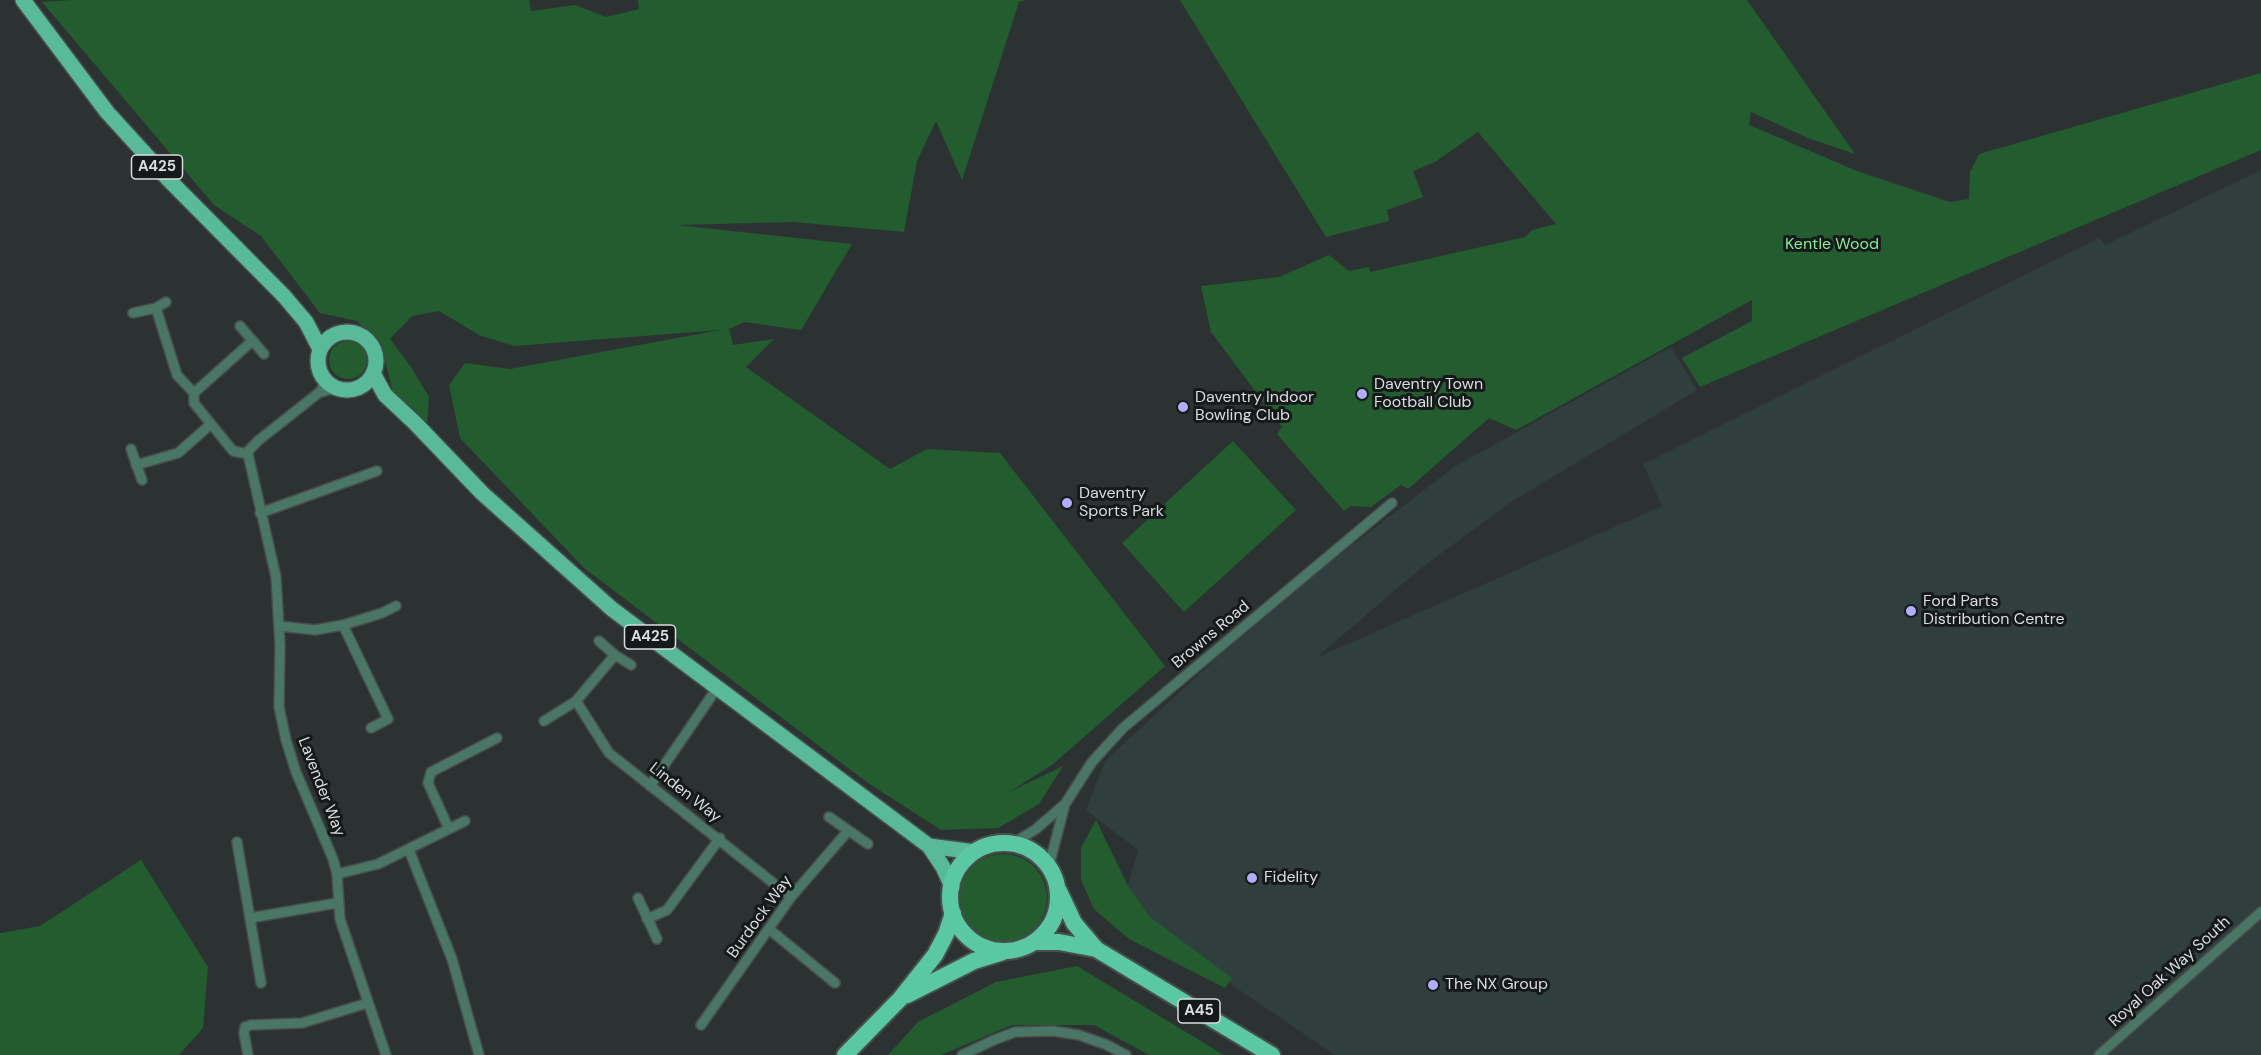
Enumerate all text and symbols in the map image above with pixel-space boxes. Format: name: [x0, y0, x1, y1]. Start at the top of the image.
road number: A425: [132, 155, 182, 179]
park label: Kentle Wood: [1785, 235, 1879, 255]
place label: Daventry Town Football Club: [1374, 375, 1483, 413]
marker: Daventry Town Football Club: [1355, 387, 1369, 401]
place label: Daventry Indoor Bowling Club: [1195, 388, 1314, 426]
marker: Daventry Indoor Bowling Club: [1176, 400, 1190, 414]
place label: Daventry Sports Park: [1079, 484, 1164, 522]
marker: Daventry Sports Park: [1060, 496, 1074, 510]
place label: Ford Parts Distribution Centre: [1923, 592, 2065, 630]
street label: Browns Road: [1168, 597, 1254, 673]
marker: Ford Parts Distribution Centre: [1904, 604, 1918, 618]
road number: A425: [624, 625, 676, 649]
street label: Lavender Way: [293, 735, 349, 839]
street label: Linden Way: [645, 759, 725, 827]
place label: Fidelity: [1264, 868, 1318, 888]
marker: Fidelity: [1245, 871, 1259, 885]
street label: Burdock Way: [724, 872, 796, 962]
street label: Royal Oak Way South: [2106, 913, 2234, 1031]
place label: The NX Group: [1445, 975, 1548, 995]
marker: The NX Group: [1426, 978, 1440, 992]
road number: A45: [1178, 999, 1220, 1023]

